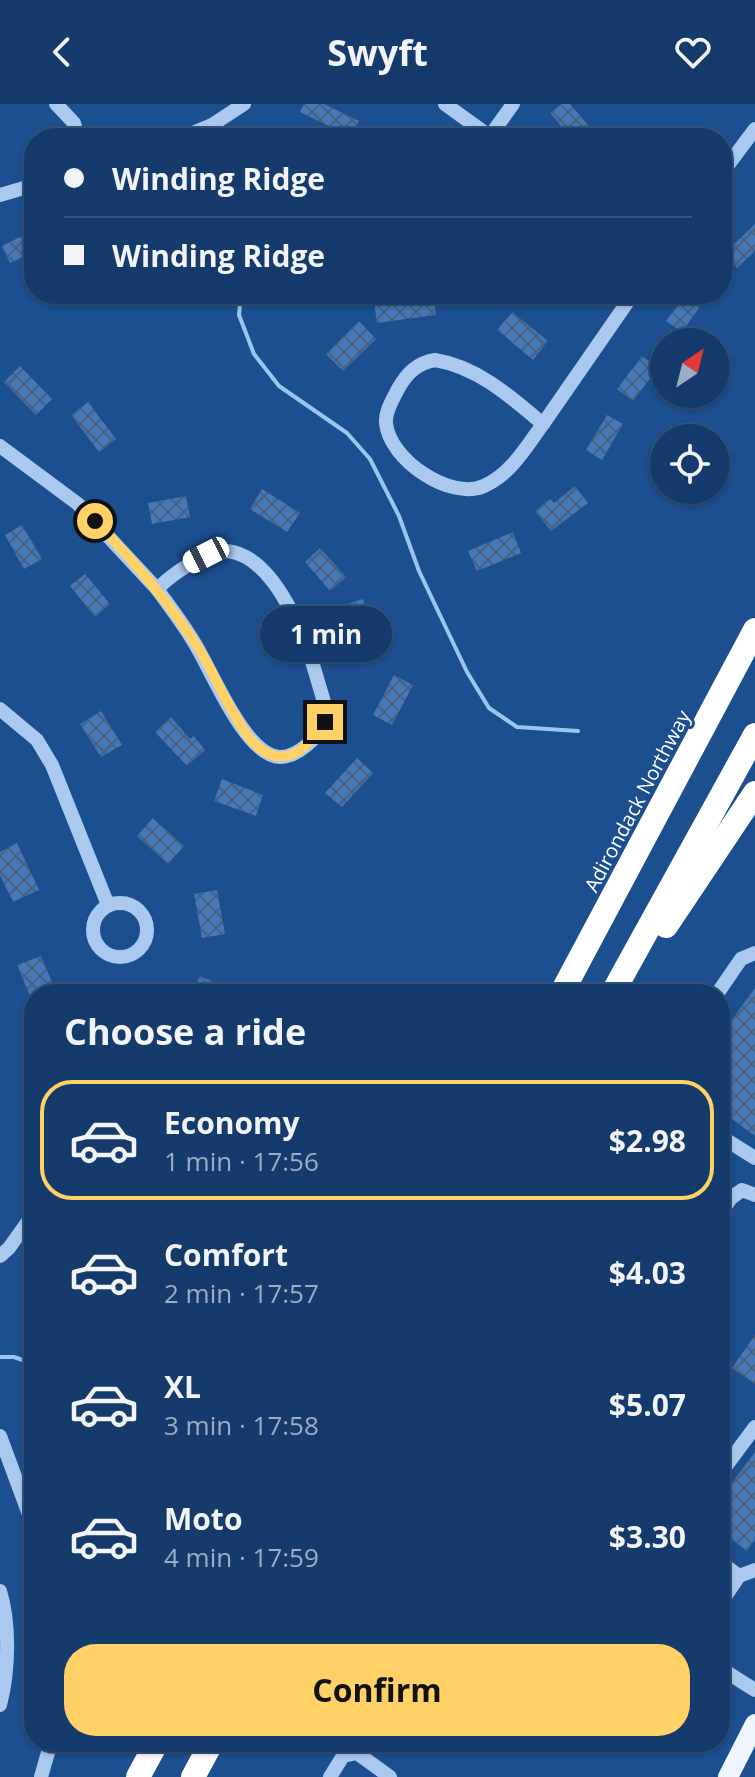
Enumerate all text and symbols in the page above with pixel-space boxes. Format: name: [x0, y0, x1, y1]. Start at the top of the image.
text: Swyft: [327, 28, 428, 77]
icon: back: [40, 30, 84, 74]
icon: heart: [671, 30, 715, 74]
text: Winding Ridge: [112, 158, 325, 199]
text: Winding Ridge: [112, 235, 325, 276]
north arrow: [650, 328, 730, 408]
map controls: [650, 328, 730, 504]
button: locate: [650, 424, 730, 504]
route start: [77, 503, 113, 539]
car: [179, 533, 233, 577]
callout: 1 min: [259, 606, 391, 662]
text: 1 min: [290, 616, 362, 652]
route end: [307, 704, 343, 740]
street label: Adirondack Northway: [578, 704, 697, 897]
text: Choose a ride: [64, 1007, 306, 1056]
text: Economy: [164, 1102, 300, 1143]
icon: car: [68, 1104, 140, 1176]
text: $2.98: [609, 1120, 686, 1161]
text: 1 min · 17:56: [164, 1143, 319, 1179]
text: Comfort: [164, 1234, 288, 1275]
icon: car: [68, 1236, 140, 1308]
text: $4.03: [609, 1252, 686, 1293]
text: 2 min · 17:57: [164, 1275, 319, 1311]
text: XL: [164, 1366, 201, 1407]
icon: car: [68, 1368, 140, 1440]
text: $5.07: [609, 1384, 686, 1425]
text: 3 min · 17:58: [164, 1407, 319, 1443]
text: Moto: [164, 1498, 242, 1539]
icon: car: [68, 1500, 140, 1572]
text: $3.30: [609, 1516, 686, 1557]
text: 4 min · 17:59: [164, 1539, 319, 1575]
button: Confirm: [64, 1644, 690, 1736]

